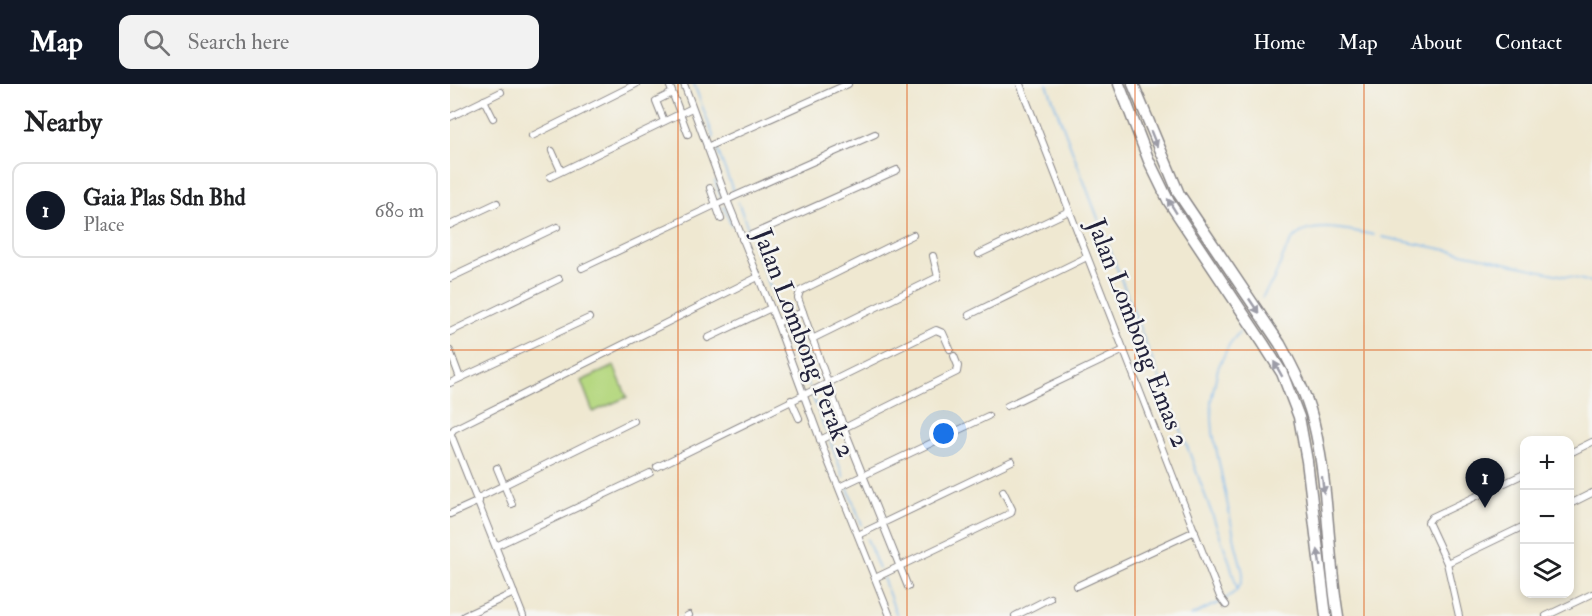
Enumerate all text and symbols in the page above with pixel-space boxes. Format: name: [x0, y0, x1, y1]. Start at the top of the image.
search box: [119, 15, 539, 69]
text: Map: [30, 25, 83, 60]
icon: search: [140, 26, 173, 59]
text: Search here: [188, 28, 289, 56]
text: Home: [1253, 29, 1305, 56]
text: Map: [1338, 29, 1378, 56]
text: About: [1411, 29, 1462, 56]
text: Contact: [1495, 29, 1562, 56]
text: Nearby: [24, 107, 102, 139]
one-way arrow: [1149, 130, 1159, 148]
text: Gaia Plas Sdn Bhd: [83, 184, 246, 212]
text: 1: [42, 198, 49, 223]
text: 680 m: [375, 198, 424, 223]
one-way arrow: [1166, 198, 1177, 214]
text: Place: [83, 212, 124, 237]
street label: Jalan Lombong Emas 2: [1079, 213, 1196, 452]
street label: Jalan Lombong Perak 2: [745, 223, 862, 462]
one-way arrow: [1248, 297, 1260, 313]
one-way arrow: [1273, 360, 1283, 377]
your location: [929, 419, 958, 448]
map controls: [1520, 436, 1574, 598]
button: +: [1520, 436, 1574, 490]
pin: 1: [1466, 458, 1504, 508]
one-way arrow: [1318, 475, 1328, 494]
button: −: [1520, 490, 1574, 544]
button: layers: [1520, 544, 1574, 598]
one-way arrow: [1315, 548, 1324, 567]

